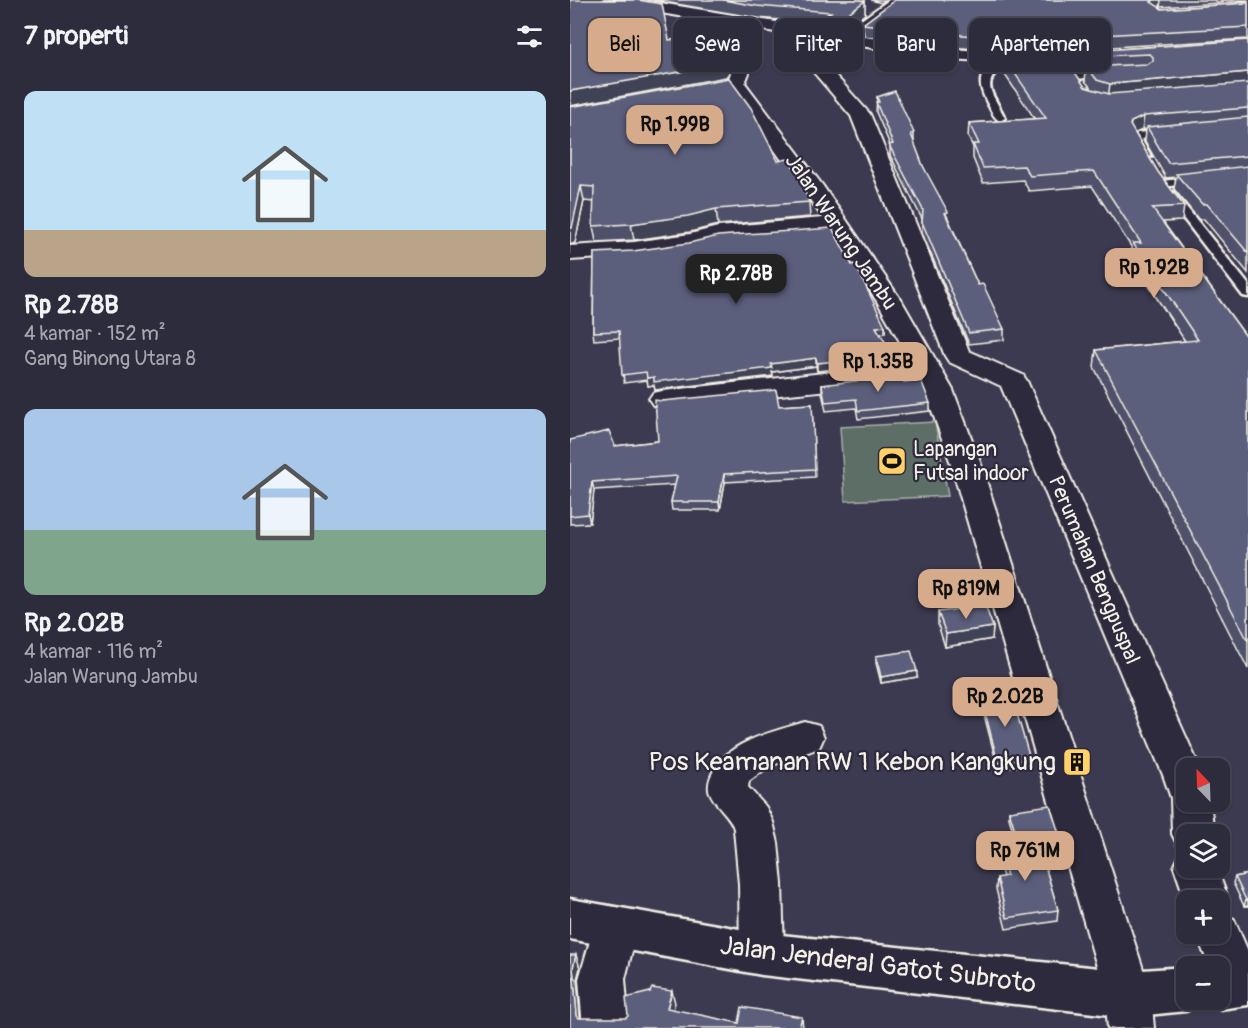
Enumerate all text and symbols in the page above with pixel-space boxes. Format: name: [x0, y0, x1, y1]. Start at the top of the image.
chip: Beli: [588, 18, 661, 72]
chip: Sewa: [673, 18, 762, 72]
chip: Filter: [774, 18, 863, 72]
chip: Baru: [875, 18, 957, 72]
chip: Apartemen: [969, 18, 1111, 72]
text: 7 properti: [24, 20, 128, 52]
icon: filters: [513, 20, 546, 53]
pin: Rp 1.99B: [613, 105, 737, 156]
text: Rp 1.99B: [640, 112, 710, 137]
icon: home: [231, 130, 339, 238]
street label: Jalan Warung Jambu: [779, 149, 903, 315]
pin: Rp 1.92B: [1092, 248, 1216, 299]
pin: Rp 2.78B: [674, 254, 798, 305]
text: Rp 1.92B: [1119, 255, 1189, 280]
text: Rp 2.78B: [700, 261, 772, 286]
text: Rp 2.78B: [24, 289, 119, 321]
text: 4 kamar · 152 m²: [24, 321, 166, 346]
pin: Rp 1.35B: [816, 342, 940, 393]
text: Gang Binong Utara 8: [24, 346, 196, 371]
text: Rp 1.35B: [843, 349, 913, 374]
place label: Lapangan Futsal indoor: [913, 436, 1029, 487]
sports icon: Lapangan Futsal indoor: [876, 445, 908, 477]
icon: home: [231, 448, 339, 556]
street label: Perumahan Bengpuspal: [1042, 472, 1146, 668]
pin: Rp 819M: [911, 569, 1021, 620]
text: Rp 819M: [932, 576, 1000, 601]
text: Rp 2.02B: [24, 607, 124, 639]
text: 4 kamar · 116 m²: [24, 639, 163, 664]
text: Jalan Warung Jambu: [24, 664, 198, 689]
pin: Rp 2.02B: [943, 677, 1067, 728]
text: Rp 2.02B: [966, 684, 1044, 709]
place label: Pos Keamanan RW 1 Kebon Kangkung: [649, 746, 1056, 778]
building icon: Pos Keamanan RW 1 Kebon Kangkung: [1061, 746, 1093, 778]
north arrow: [1176, 758, 1230, 812]
map controls: [1176, 758, 1230, 1010]
button: layers: [1176, 824, 1230, 878]
pin: Rp 761M: [970, 831, 1080, 882]
text: Rp 761M: [990, 838, 1060, 863]
button: +: [1176, 890, 1230, 944]
street label: Jalan Jenderal Gatot Subroto: [718, 930, 1038, 1000]
button: −: [1176, 956, 1230, 1010]

